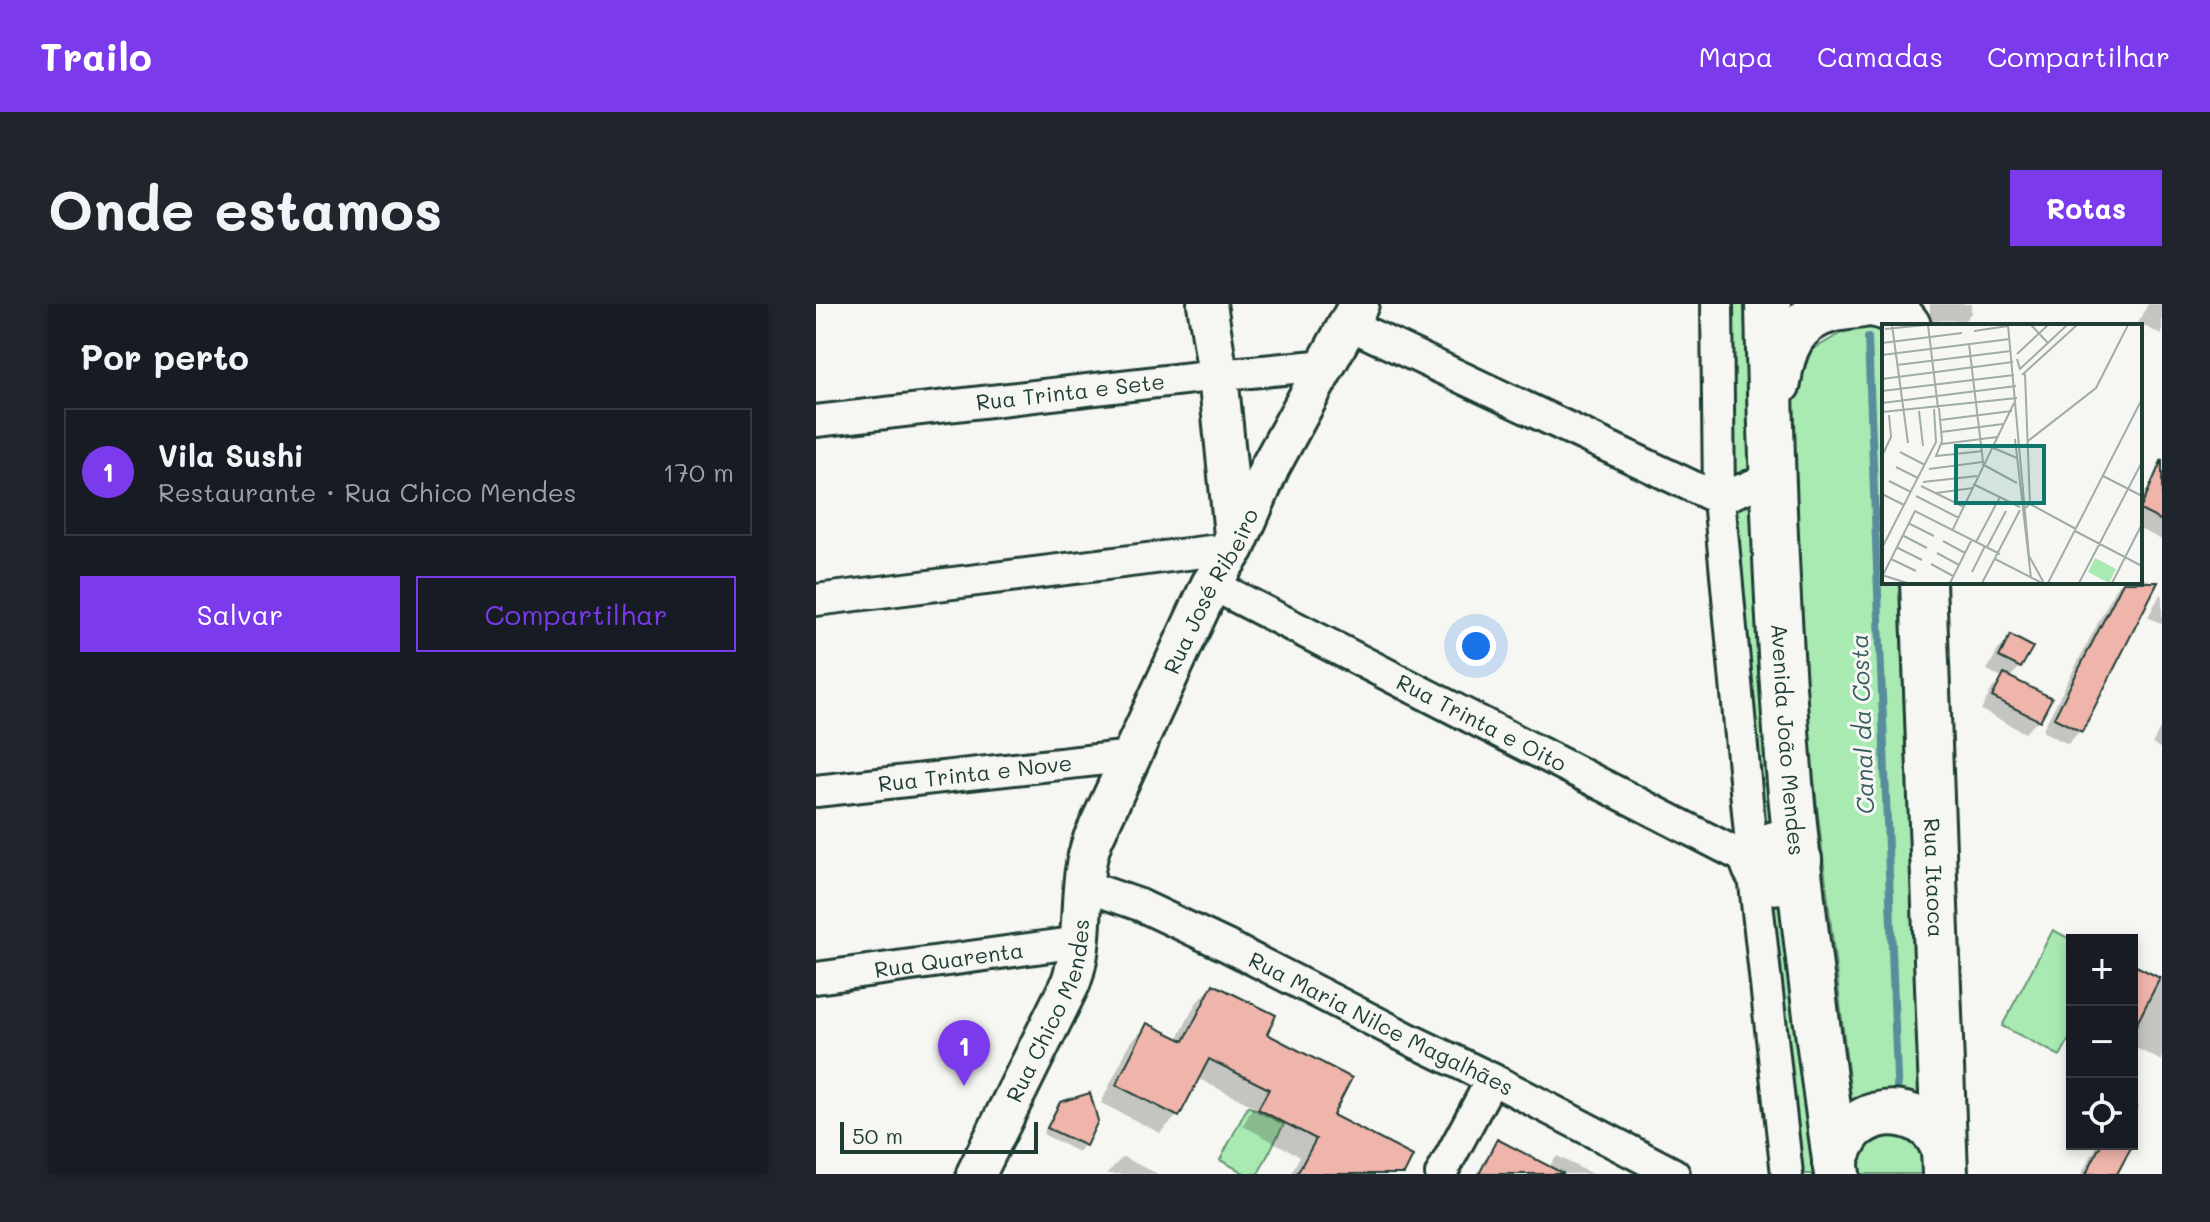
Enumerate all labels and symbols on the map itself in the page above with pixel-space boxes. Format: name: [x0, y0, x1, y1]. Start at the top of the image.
inset map: [1882, 324, 2142, 584]
street label: Rua Trinta e Sete: [974, 366, 1166, 417]
street label: Rua José Ribeiro: [1156, 504, 1264, 679]
street label: Avenida João Mendes: [1765, 623, 1812, 857]
your location: [1456, 626, 1496, 666]
water label: Canal da Costa: [1843, 633, 1880, 815]
street label: Rua Trinta e Oito: [1392, 667, 1572, 778]
street label: Rua Trinta e Nove: [877, 748, 1073, 798]
street label: Rua Itaoca: [1918, 817, 1951, 938]
street label: Rua Chico Mendes: [999, 918, 1095, 1107]
street label: Rua Quarenta: [872, 935, 1025, 984]
street label: Rua Maria Nilce Magalhães: [1244, 945, 1519, 1102]
pin: 1: [938, 1020, 990, 1086]
scale bar: [840, 1118, 1038, 1154]

